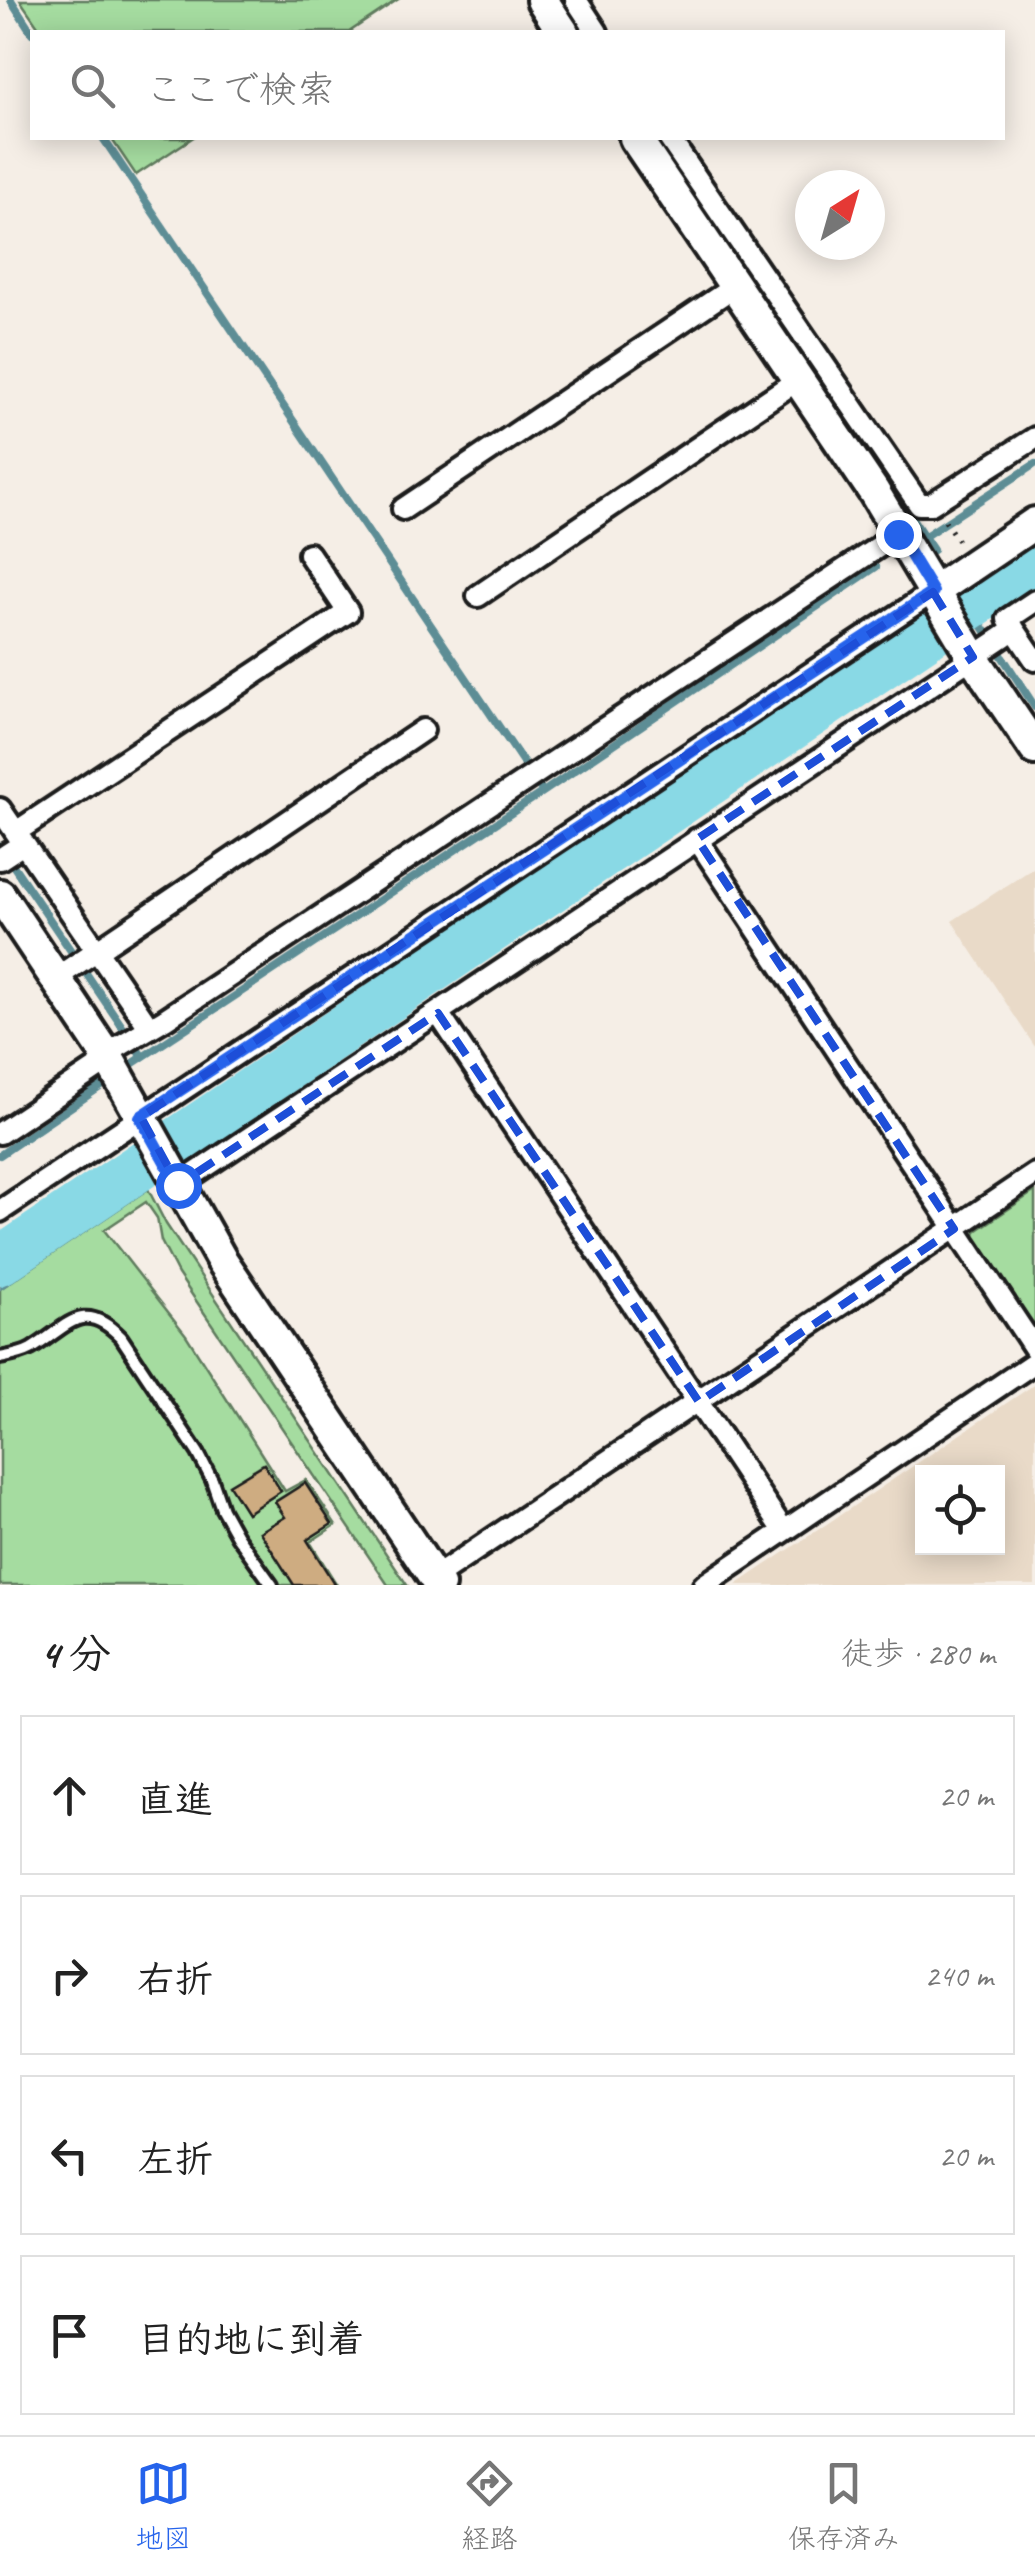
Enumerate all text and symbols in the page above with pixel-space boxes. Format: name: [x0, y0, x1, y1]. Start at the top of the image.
search box: [30, 30, 1005, 140]
icon: search: [65, 58, 120, 113]
text: ここで検索: [145, 66, 335, 113]
north arrow: [795, 170, 885, 260]
route end: [876, 512, 922, 558]
route start: [156, 1163, 202, 1209]
map controls: [915, 1465, 1005, 1555]
button: locate: [915, 1465, 1005, 1555]
text: 4 分: [40, 1628, 111, 1681]
text: 徒歩 · 280 m: [841, 1633, 995, 1674]
icon: ahead: [42, 1768, 97, 1823]
text: 20 m: [939, 1775, 993, 1816]
text: 直進: [137, 1776, 213, 1823]
icon: right: [42, 1948, 97, 2003]
text: 240 m: [924, 1955, 993, 1996]
text: 右折: [137, 1956, 213, 2003]
icon: left: [42, 2128, 97, 2183]
text: 20 m: [939, 2135, 993, 2176]
text: 左折: [137, 2136, 213, 2183]
icon: arrive: [42, 2308, 97, 2363]
text: 目的地に到着: [137, 2316, 365, 2363]
tab: 地図: [135, 2456, 191, 2556]
tab: 経路: [461, 2456, 518, 2556]
tab: 保存済み: [788, 2456, 900, 2556]

